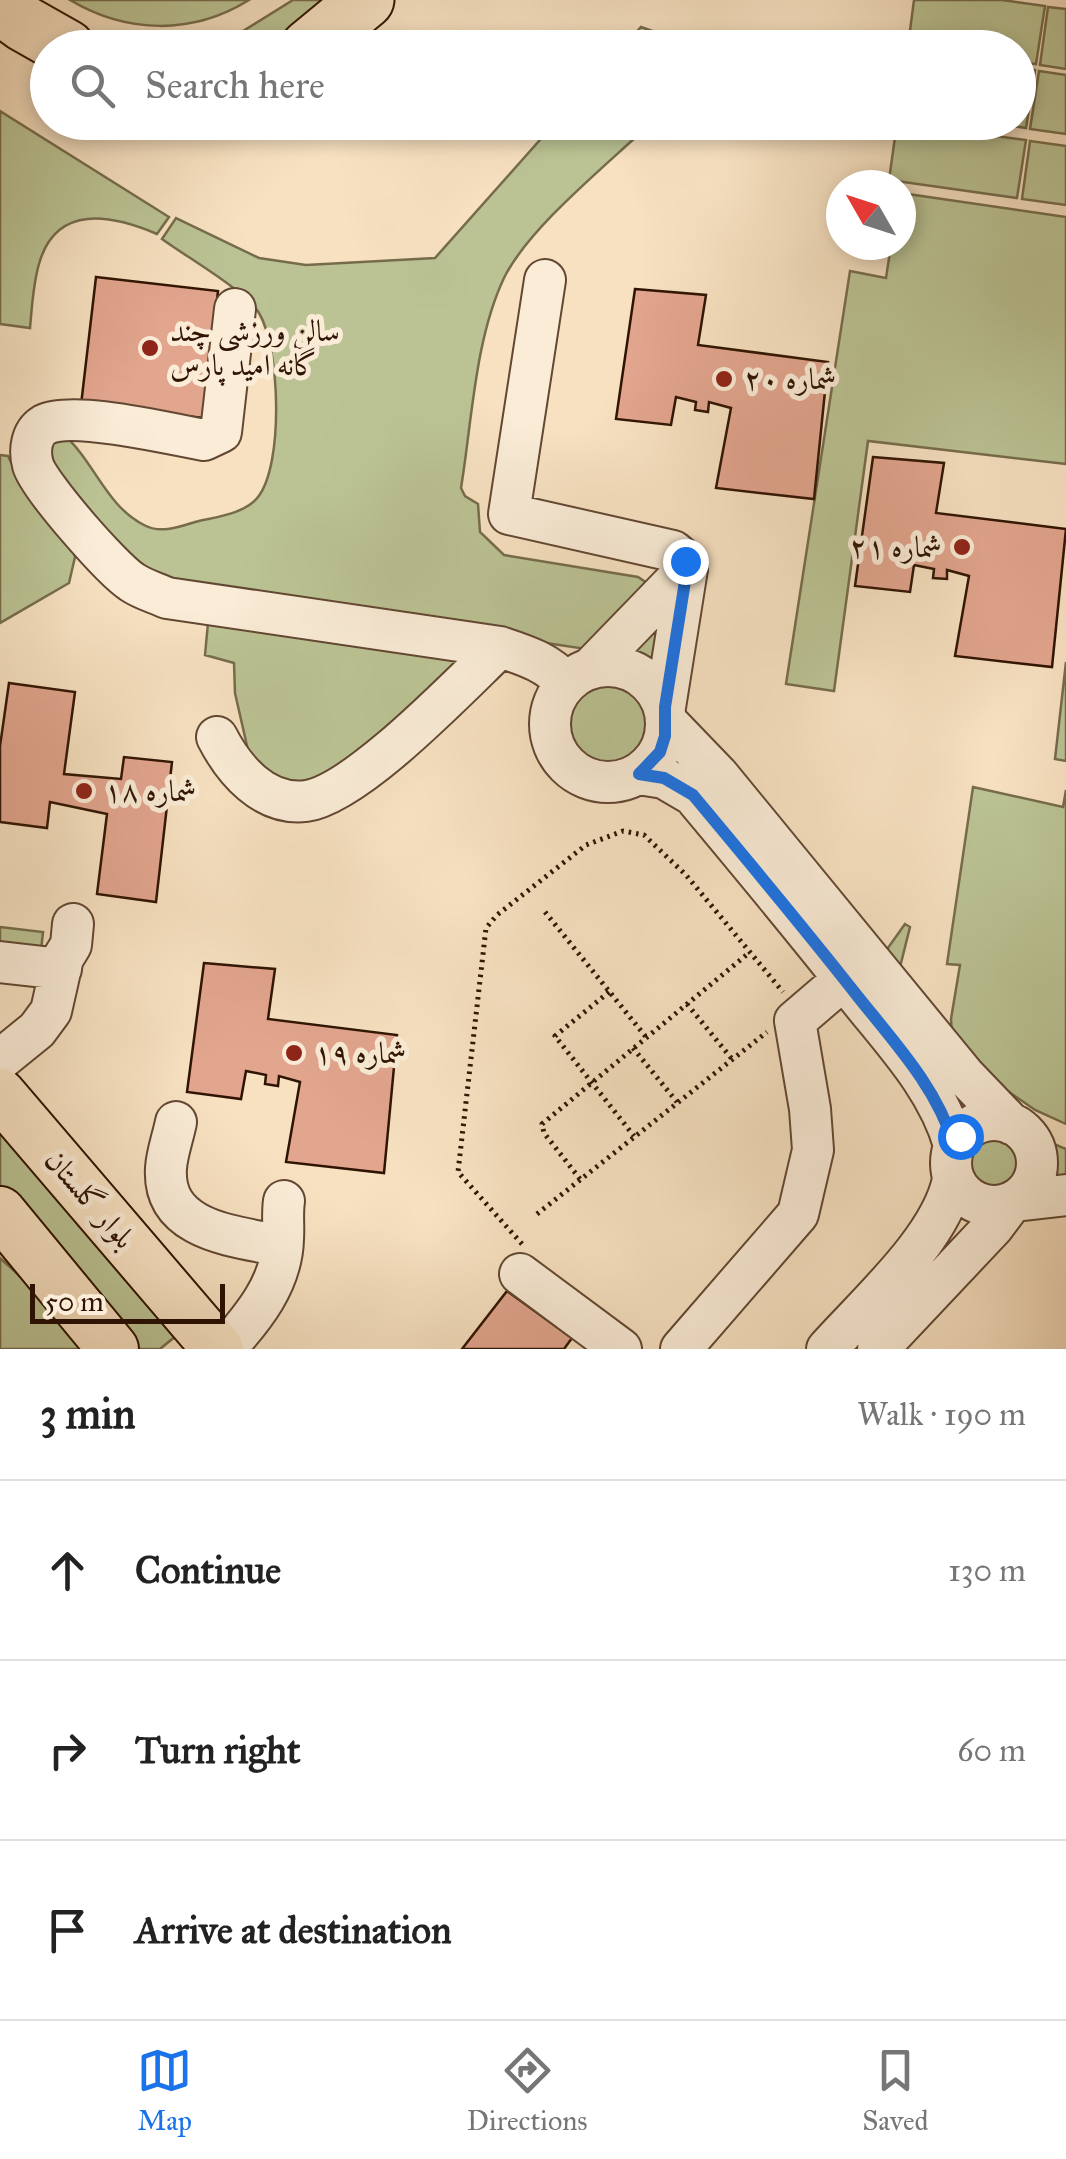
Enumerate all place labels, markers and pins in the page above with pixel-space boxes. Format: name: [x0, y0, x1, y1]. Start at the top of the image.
place label: سالن ورزشی چند گانه امید پارس: [170, 313, 340, 386]
marker: سالن ورزشی چند گانه امید پارس: [139, 337, 161, 359]
place label: شماره ۲۰: [744, 361, 836, 397]
marker: شماره ۲۰: [713, 368, 735, 390]
place label: شماره ۲۱: [850, 529, 942, 565]
marker: شماره ۲۱: [951, 536, 973, 558]
place label: شماره ۱۸: [104, 773, 196, 809]
marker: شماره ۱۸: [73, 780, 95, 802]
place label: شماره ۱۹: [314, 1035, 406, 1071]
marker: شماره ۱۹: [283, 1042, 305, 1064]

